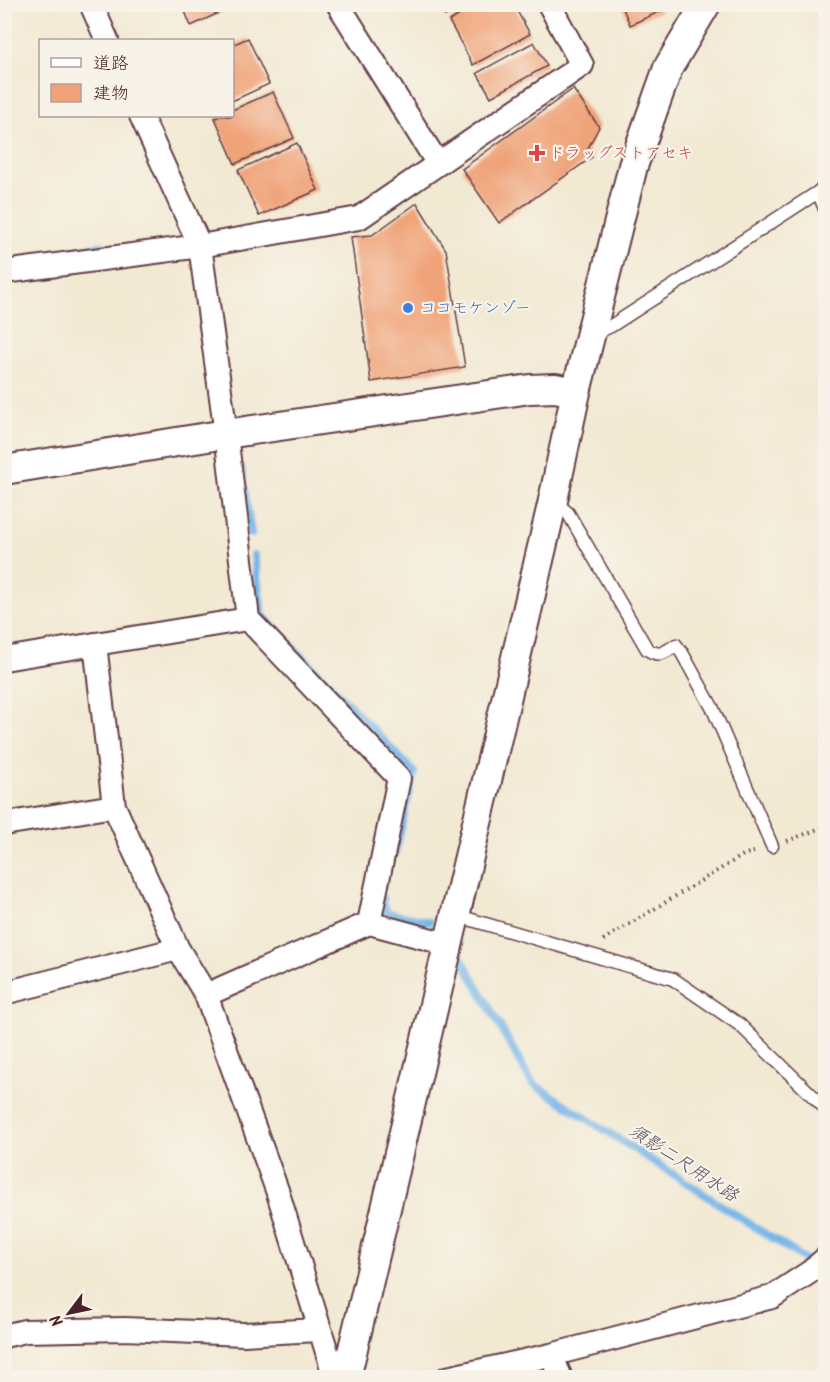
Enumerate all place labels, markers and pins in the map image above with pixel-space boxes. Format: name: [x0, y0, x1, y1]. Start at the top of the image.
place label: ドラッグストアセキ: [549, 141, 693, 166]
marker: ドラッグストアセキ: [530, 146, 544, 160]
place label: ココモケンゾー: [420, 296, 531, 321]
marker: ココモケンゾー: [401, 301, 415, 315]

